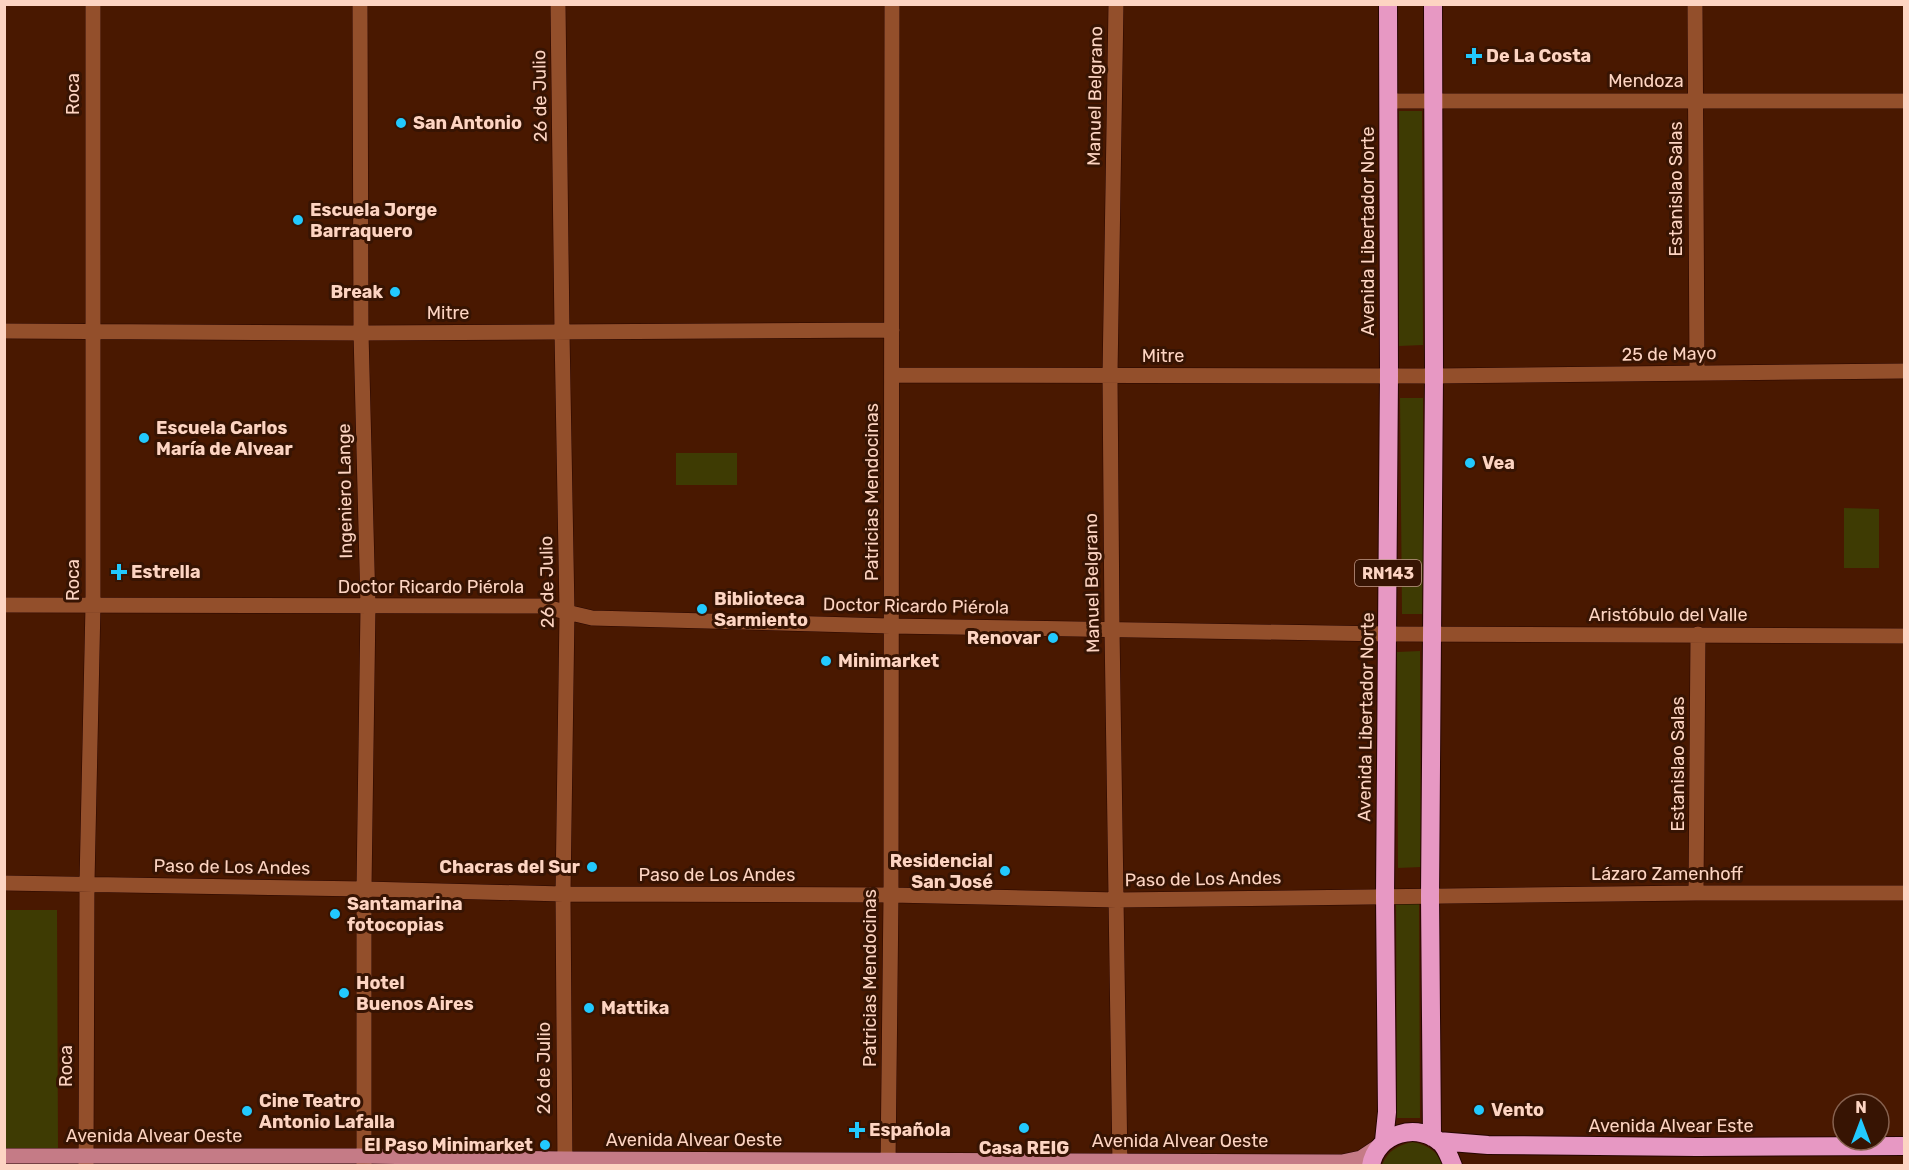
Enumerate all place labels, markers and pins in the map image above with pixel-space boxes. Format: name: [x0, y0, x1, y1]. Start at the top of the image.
place label: De La Costa: [1486, 45, 1591, 67]
marker: De La Costa: [1467, 49, 1481, 63]
place label: San Antonio: [413, 112, 522, 134]
marker: San Antonio: [394, 116, 408, 130]
place label: Escuela Jorge Barraquero: [310, 199, 437, 242]
marker: Escuela Jorge Barraquero: [291, 213, 305, 227]
place label: Break: [330, 281, 383, 303]
marker: Break: [388, 285, 402, 299]
place label: Escuela Carlos María de Alvear: [156, 417, 293, 460]
marker: Escuela Carlos María de Alvear: [137, 431, 151, 445]
place label: Vea: [1482, 452, 1515, 474]
marker: Vea: [1463, 456, 1477, 470]
place label: Estrella: [131, 561, 201, 583]
marker: Estrella: [112, 565, 126, 579]
place label: Biblioteca Sarmiento: [714, 588, 808, 631]
marker: Biblioteca Sarmiento: [695, 602, 709, 616]
place label: Renovar: [967, 627, 1041, 649]
marker: Renovar: [1046, 631, 1060, 645]
place label: Minimarket: [838, 650, 939, 672]
marker: Minimarket: [819, 654, 833, 668]
place label: Residencial San José: [890, 850, 993, 893]
place label: Chacras del Sur: [439, 856, 580, 878]
marker: Chacras del Sur: [585, 860, 599, 874]
marker: Residencial San José: [998, 864, 1012, 878]
place label: Santamarina fotocopias: [347, 893, 463, 936]
marker: Santamarina fotocopias: [328, 907, 342, 921]
place label: Hotel Buenos Aires: [356, 972, 474, 1015]
marker: Hotel Buenos Aires: [337, 986, 351, 1000]
place label: Mattika: [601, 997, 669, 1019]
marker: Mattika: [582, 1001, 596, 1015]
place label: Cine Teatro Antonio Lafalla: [259, 1090, 395, 1133]
place label: Vento: [1491, 1099, 1544, 1121]
marker: Vento: [1472, 1103, 1486, 1117]
marker: Cine Teatro Antonio Lafalla: [240, 1104, 254, 1118]
place label: Española: [869, 1119, 951, 1141]
marker: Casa REIG: [1017, 1121, 1031, 1135]
marker: Española: [850, 1123, 864, 1137]
place label: El Paso Minimarket: [364, 1134, 533, 1156]
place label: Casa REIG: [979, 1137, 1069, 1159]
marker: El Paso Minimarket: [538, 1138, 552, 1152]

